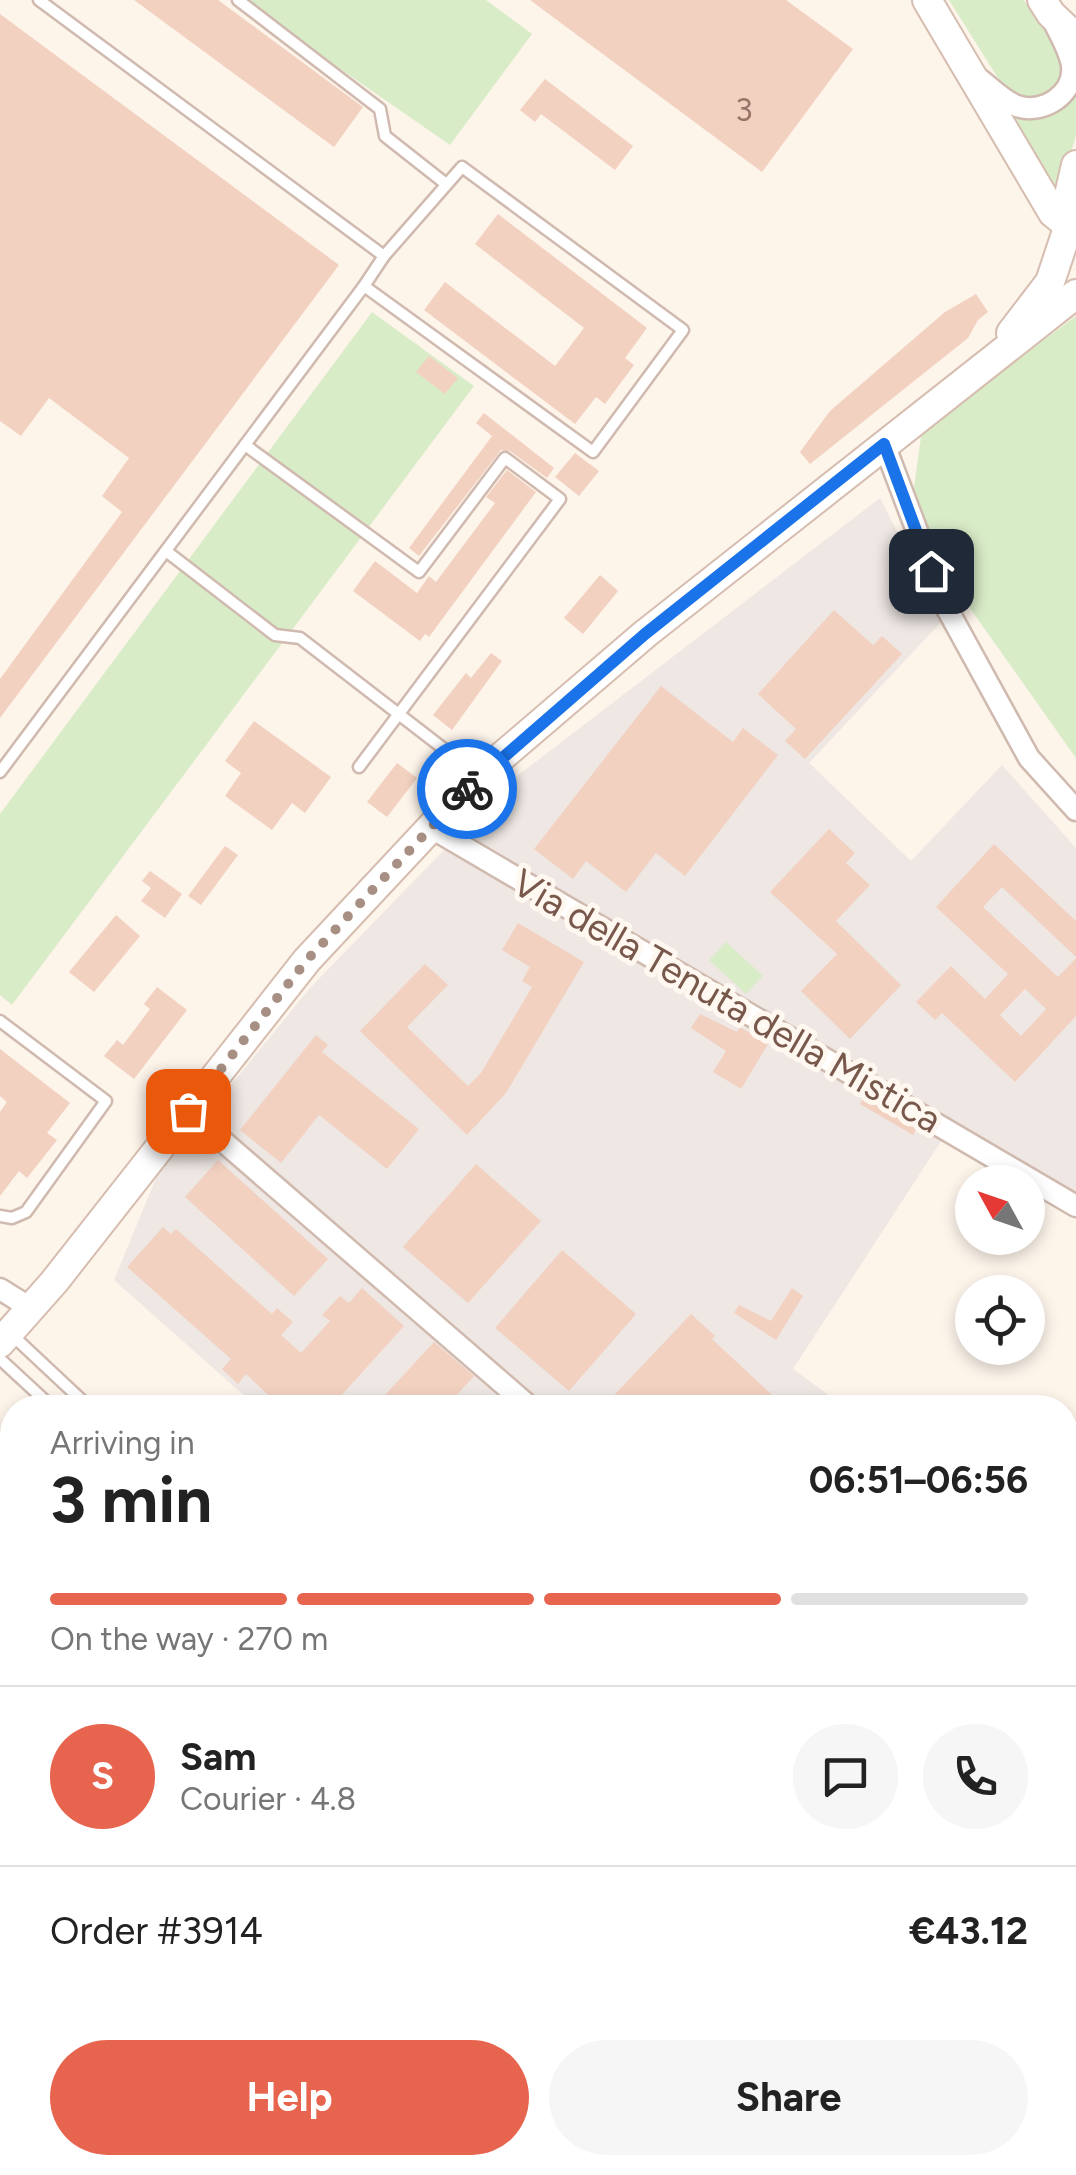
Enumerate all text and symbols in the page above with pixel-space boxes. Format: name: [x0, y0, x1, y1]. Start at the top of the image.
house number: 3: [735, 91, 753, 129]
pin: [889, 529, 974, 614]
icon: home: [904, 544, 959, 599]
courier: [417, 739, 517, 839]
icon: bike: [440, 762, 495, 817]
street label: Via della Tenuta della Mistica: [504, 859, 950, 1143]
pin: [146, 1069, 231, 1154]
icon: bag: [161, 1084, 216, 1139]
north arrow: [955, 1165, 1045, 1255]
map controls: [955, 1165, 1045, 1365]
button: locate: [955, 1275, 1045, 1365]
text: Arriving in: [50, 1424, 195, 1462]
text: 06:51–06:56: [809, 1457, 1028, 1503]
text: 3 min: [50, 1460, 212, 1538]
text: On the way · 270 m: [50, 1620, 328, 1658]
button: chat: [793, 1724, 898, 1829]
button: phone: [923, 1724, 1028, 1829]
text: Sam: [180, 1734, 256, 1780]
text: S: [91, 1753, 114, 1799]
text: Courier · 4.8: [180, 1780, 356, 1818]
text: Order #3914: [50, 1908, 263, 1954]
text: €43.12: [909, 1908, 1028, 1954]
button: Help: [50, 2040, 529, 2155]
button: Share: [549, 2040, 1028, 2155]

